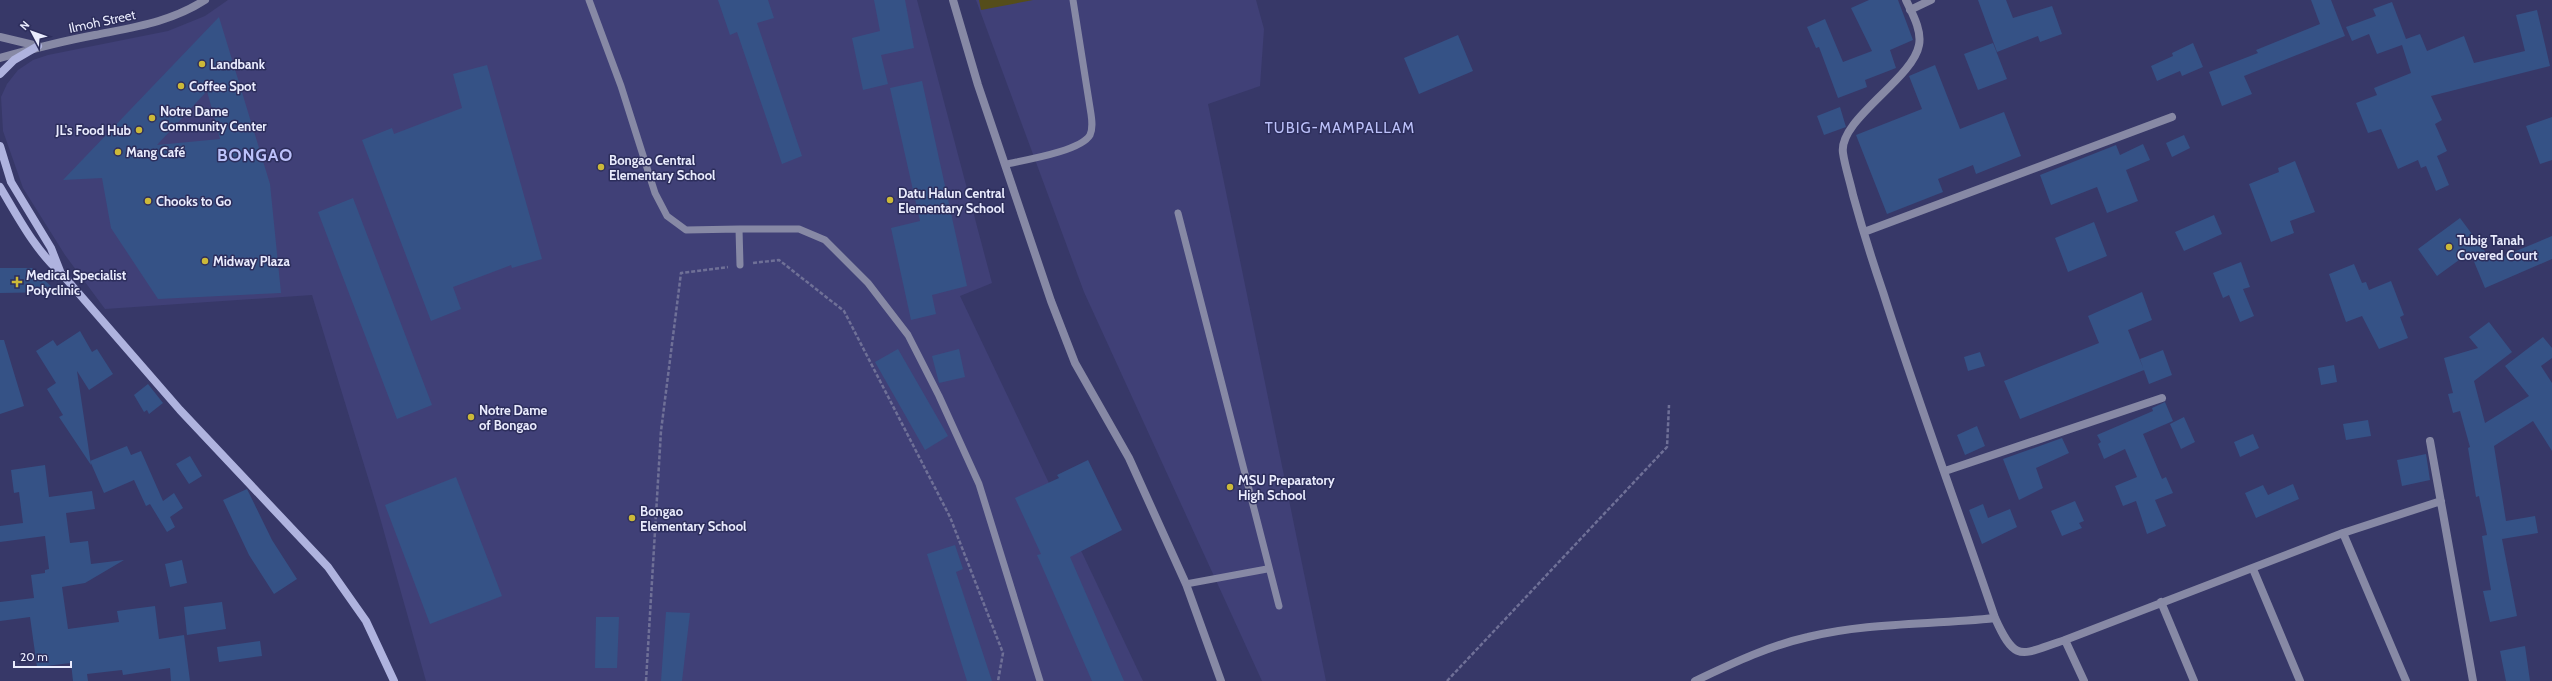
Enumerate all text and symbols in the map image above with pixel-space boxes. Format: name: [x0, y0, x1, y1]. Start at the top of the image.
street label: Ilmoh Street: [67, 6, 138, 36]
north arrow: [12, 12, 52, 52]
text: N: [17, 18, 32, 33]
place label: Landbank: [210, 56, 266, 72]
marker: Landbank: [197, 59, 207, 69]
place label: Coffee Spot: [189, 78, 256, 94]
marker: Coffee Spot: [176, 81, 186, 91]
place label: Notre Dame Community Center: [160, 103, 267, 134]
marker: Notre Dame Community Center: [147, 113, 157, 123]
district label: TUBIG-MAMPALLAM: [1265, 119, 1415, 137]
place label: JL's Food Hub: [55, 122, 132, 138]
marker: JL's Food Hub: [134, 125, 144, 135]
place label: Mang Café: [126, 144, 186, 160]
district label: BONGAO: [217, 145, 293, 165]
marker: Mang Café: [113, 147, 123, 157]
place label: Bongao Central Elementary School: [609, 152, 716, 183]
marker: Bongao Central Elementary School: [596, 162, 606, 172]
place label: Datu Halun Central Elementary School: [898, 185, 1005, 216]
place label: Chooks to Go: [156, 193, 232, 209]
marker: Datu Halun Central Elementary School: [885, 195, 895, 205]
marker: Chooks to Go: [143, 196, 153, 206]
place label: Tubig Tanah Covered Court: [2457, 232, 2538, 263]
marker: Tubig Tanah Covered Court: [2444, 242, 2454, 252]
place label: Midway Plaza: [213, 253, 290, 269]
marker: Midway Plaza: [200, 256, 210, 266]
place label: Medical Specialist Polyclinic: [26, 267, 127, 298]
marker: Medical Specialist Polyclinic: [11, 276, 23, 288]
place label: Notre Dame of Bongao: [479, 402, 548, 433]
marker: Notre Dame of Bongao: [466, 412, 476, 422]
place label: MSU Preparatory High School: [1238, 472, 1335, 503]
marker: MSU Preparatory High School: [1225, 482, 1235, 492]
place label: Bongao Elementary School: [640, 503, 747, 534]
marker: Bongao Elementary School: [627, 513, 637, 523]
scale bar: [14, 643, 71, 669]
text: 20 m: [20, 649, 48, 664]

